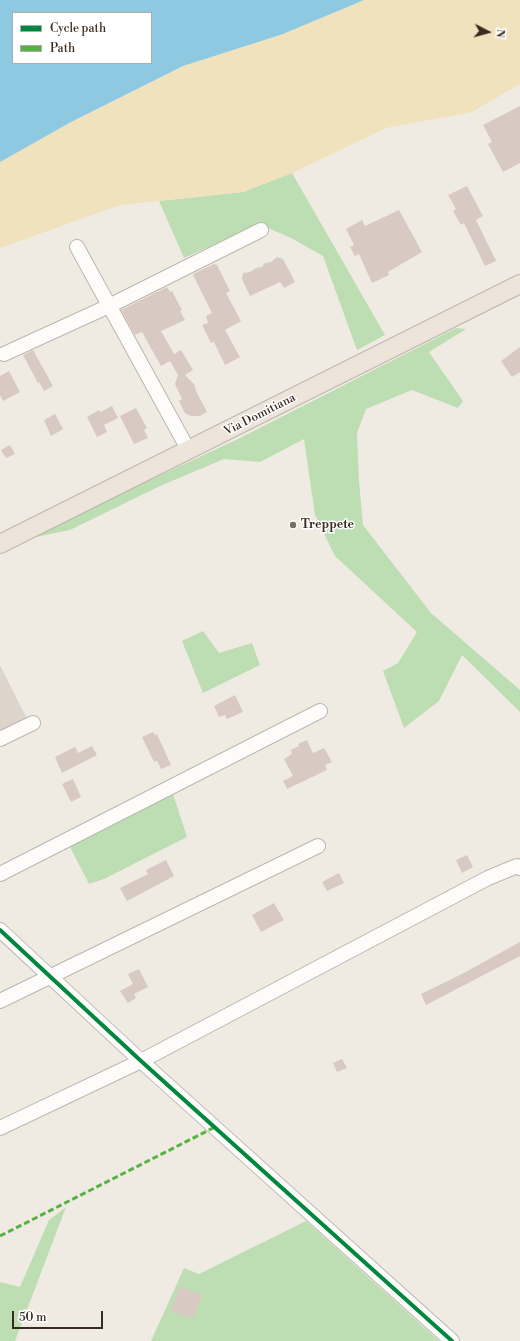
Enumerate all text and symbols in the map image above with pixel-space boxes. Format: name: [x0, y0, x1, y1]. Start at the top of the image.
legend: [12, 12, 152, 64]
north arrow: [468, 12, 508, 52]
text: Cycle path: [50, 21, 106, 36]
text: N: [493, 28, 507, 38]
text: Path: [50, 41, 75, 56]
street label: Via Domitiana: [222, 391, 298, 439]
place label: Treppete: [301, 518, 354, 532]
marker: Treppete: [288, 520, 298, 530]
scale bar: [14, 1303, 105, 1329]
text: 50 m: [19, 1310, 47, 1325]

